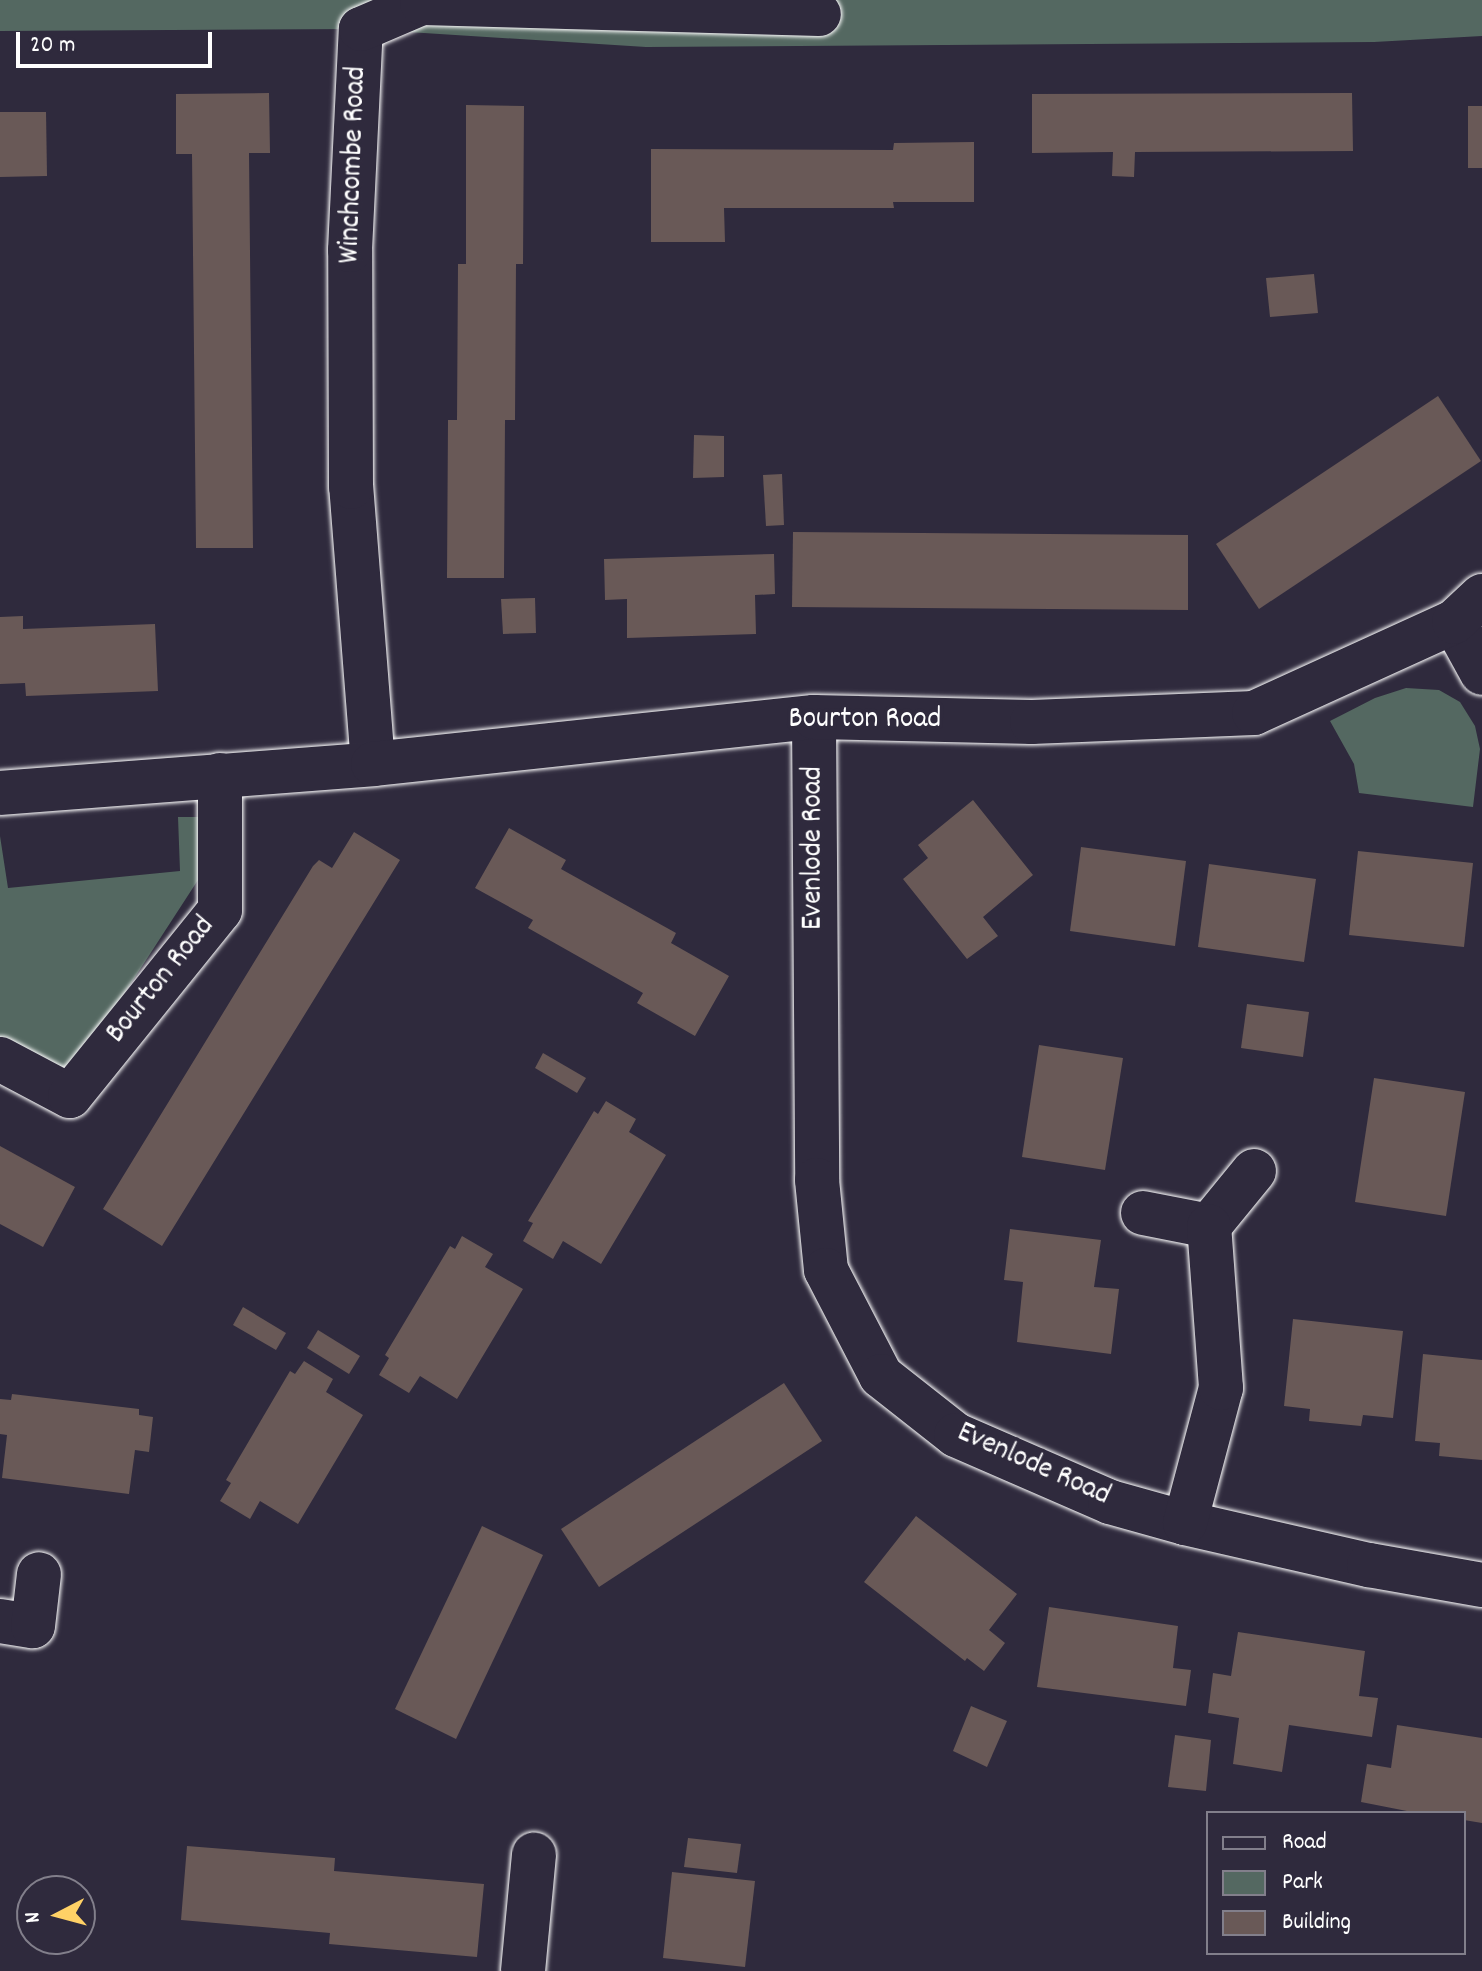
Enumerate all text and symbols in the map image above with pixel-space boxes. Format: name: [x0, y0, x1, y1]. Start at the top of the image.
scale bar: [20, 16, 216, 66]
text: 20 m: [30, 29, 76, 63]
street label: Winchcombe Road: [334, 66, 376, 264]
street label: Bourton Road: [789, 703, 941, 739]
street label: Evenlode Road: [797, 766, 833, 930]
street label: Bourton Road: [100, 910, 224, 1052]
street label: Evenlode Road: [951, 1416, 1115, 1516]
legend: [1206, 1811, 1466, 1955]
text: Road: [1282, 1826, 1327, 1860]
text: Park: [1282, 1866, 1323, 1900]
north arrow: [16, 1875, 96, 1955]
text: Building: [1282, 1906, 1351, 1940]
text: N: [18, 1910, 50, 1924]

